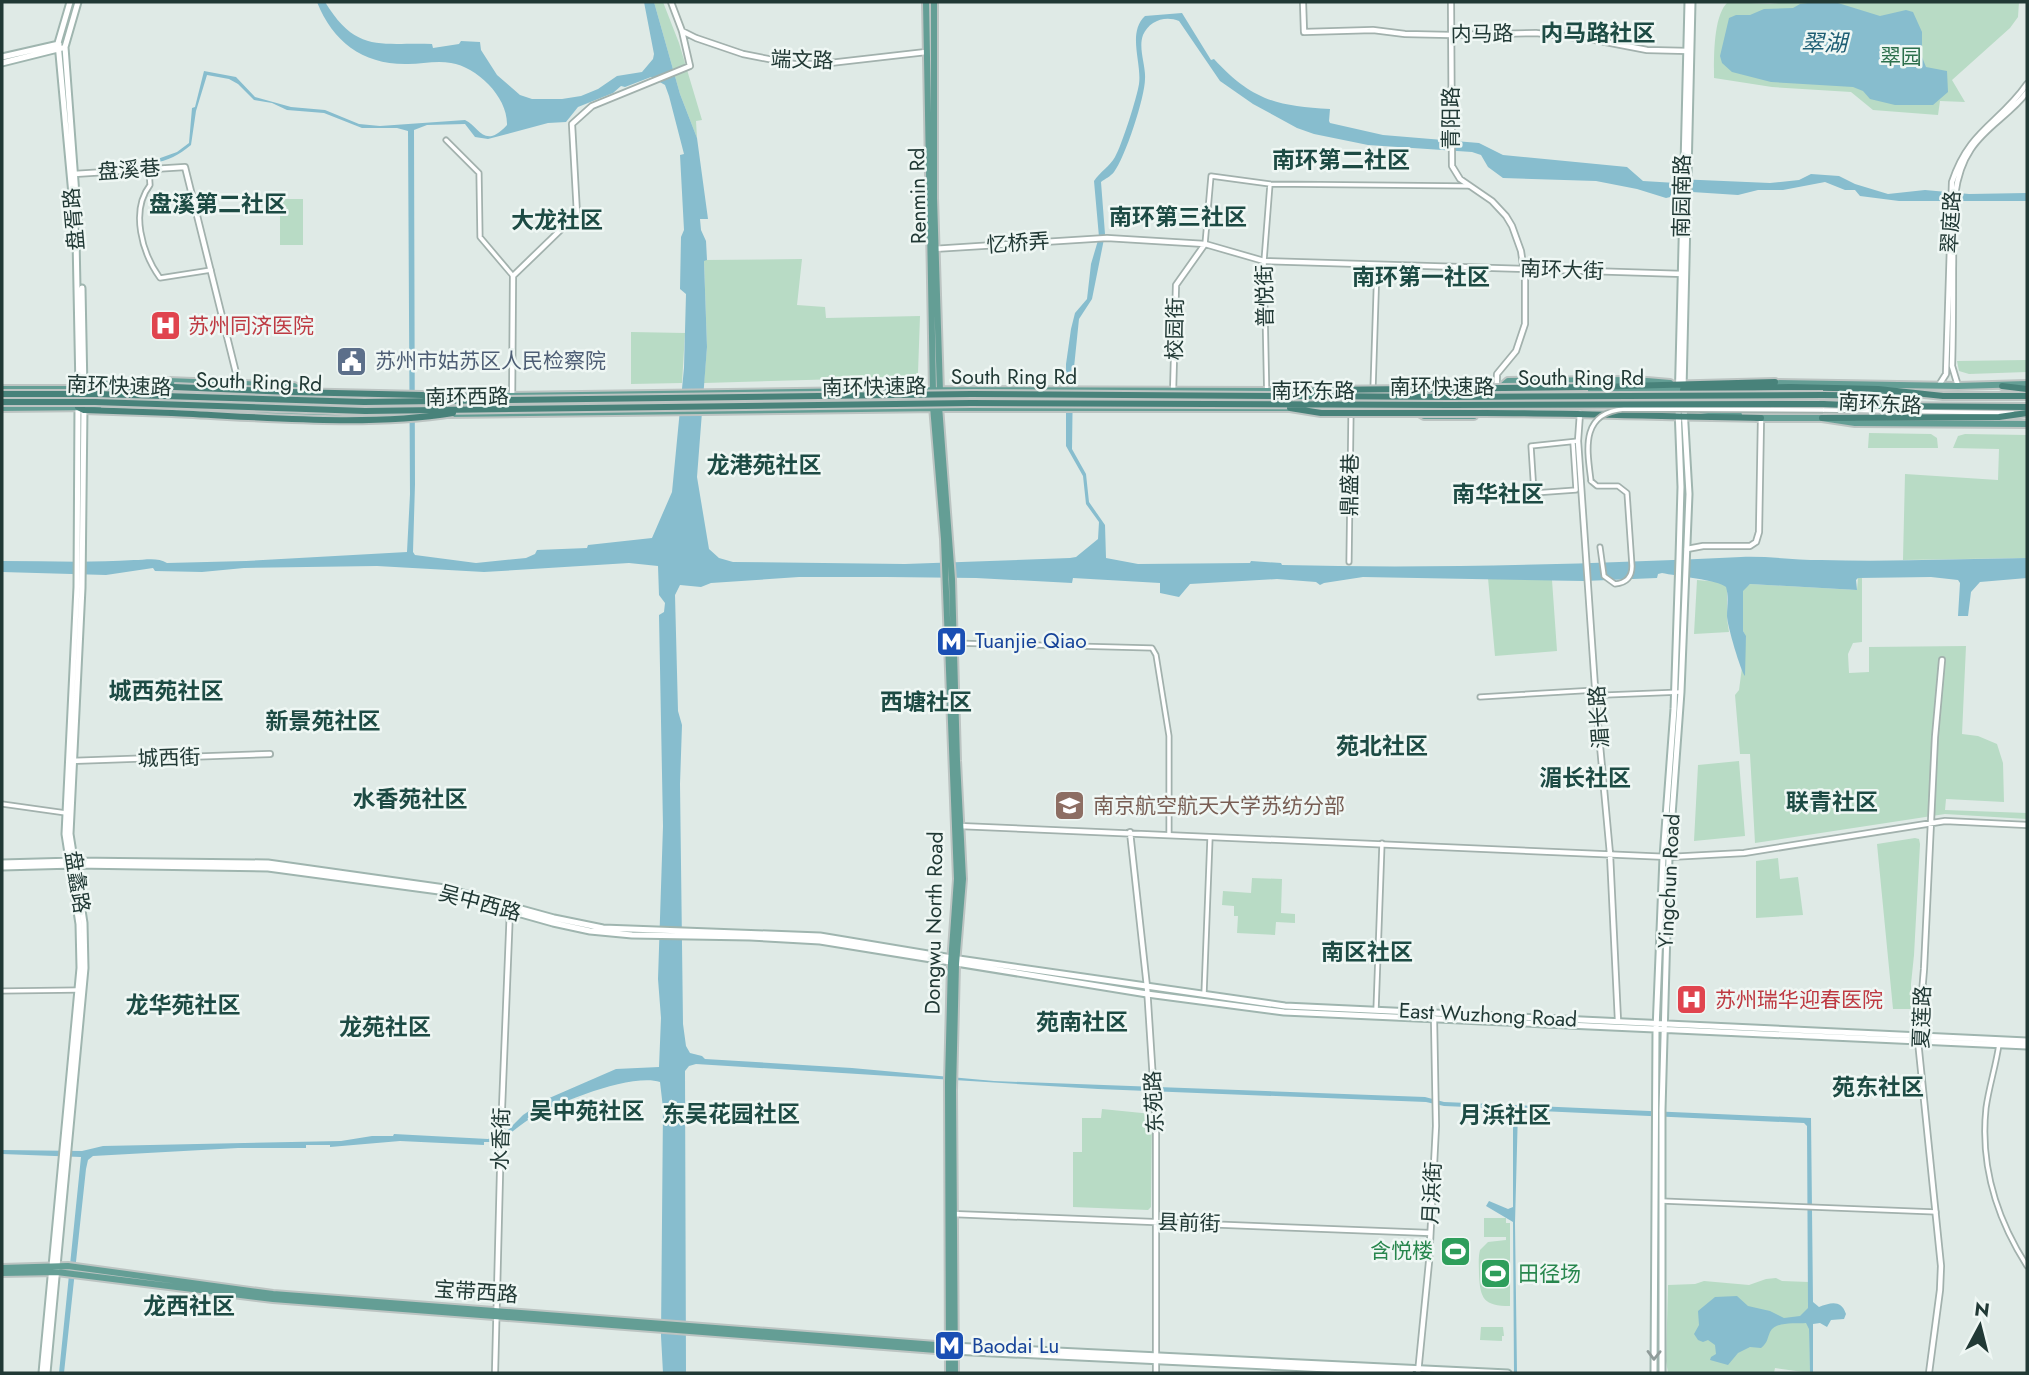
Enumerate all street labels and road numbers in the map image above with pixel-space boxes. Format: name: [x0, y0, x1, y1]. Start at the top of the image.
street label: 内马路: [1450, 18, 1514, 50]
street label: 端文路: [770, 44, 834, 76]
street label: 青阳路: [1436, 87, 1466, 150]
street label: Renmin Rd: [902, 147, 934, 245]
street label: 盘溪巷: [97, 153, 161, 187]
street label: 南园南路: [1666, 154, 1698, 238]
street label: 盘胥路: [56, 186, 92, 252]
street label: 翠庭路: [1934, 190, 1968, 254]
street label: 忆桥弄: [986, 226, 1050, 260]
street label: 南环大街: [1520, 254, 1604, 286]
street label: 普悦街: [1249, 264, 1281, 328]
street label: 校园街: [1159, 297, 1191, 361]
street label: South Ring Rd: [951, 362, 1077, 392]
street label: South Ring Rd: [1518, 363, 1644, 393]
street label: South Ring Rd: [195, 365, 323, 399]
street label: 南环快速路: [66, 369, 172, 403]
street label: 南环快速路: [821, 371, 927, 403]
street label: 南环快速路: [1390, 372, 1495, 402]
street label: 南环东路: [1271, 376, 1355, 406]
street label: 南环西路: [425, 381, 509, 413]
street label: 南环东路: [1837, 387, 1923, 421]
street label: 鼎盛巷: [1334, 453, 1366, 517]
street label: 湄长路: [1582, 685, 1616, 749]
street label: 城西街: [137, 742, 201, 774]
street label: Yingchun Road: [1650, 813, 1688, 949]
street label: Dongwu North Road: [917, 831, 951, 1015]
street label: 盘蠡路: [57, 849, 97, 915]
street label: 吴中西路: [436, 878, 524, 928]
street label: 夏莲路: [1906, 985, 1938, 1049]
street label: East Wuzhong Road: [1398, 995, 1578, 1035]
street label: 东苑路: [1137, 1070, 1171, 1134]
street label: 水香街: [485, 1107, 517, 1171]
street label: 月浜街: [1415, 1161, 1449, 1225]
street label: 县前街: [1157, 1207, 1221, 1239]
street label: 宝带西路: [433, 1274, 519, 1310]

